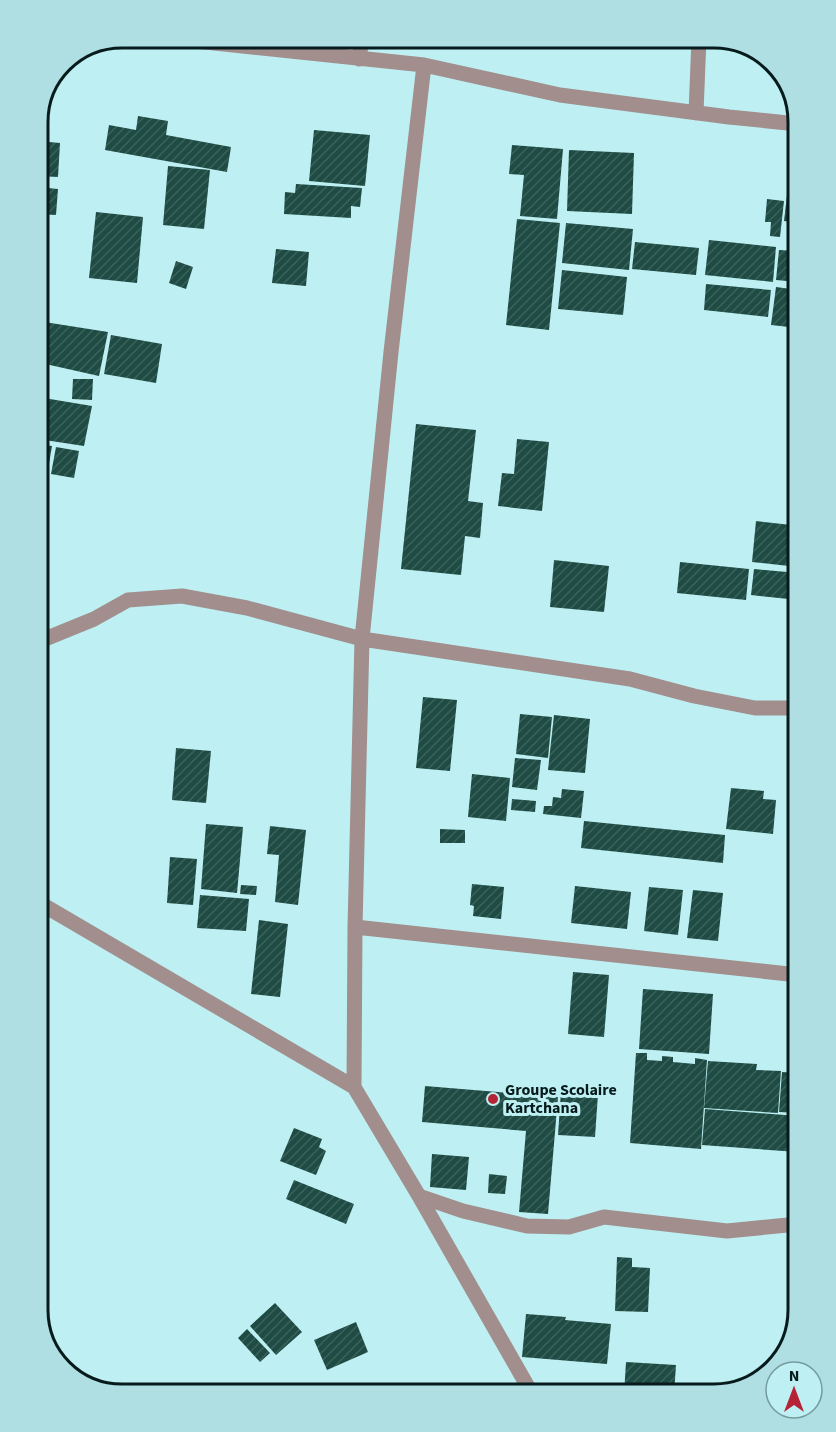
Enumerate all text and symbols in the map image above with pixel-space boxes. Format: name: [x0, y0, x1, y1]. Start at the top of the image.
place label: Groupe Scolaire Kartchana: [505, 1079, 617, 1119]
marker: Groupe Scolaire Kartchana: [486, 1092, 500, 1106]
north arrow: [764, 1360, 824, 1420]
text: N: [789, 1365, 799, 1387]

